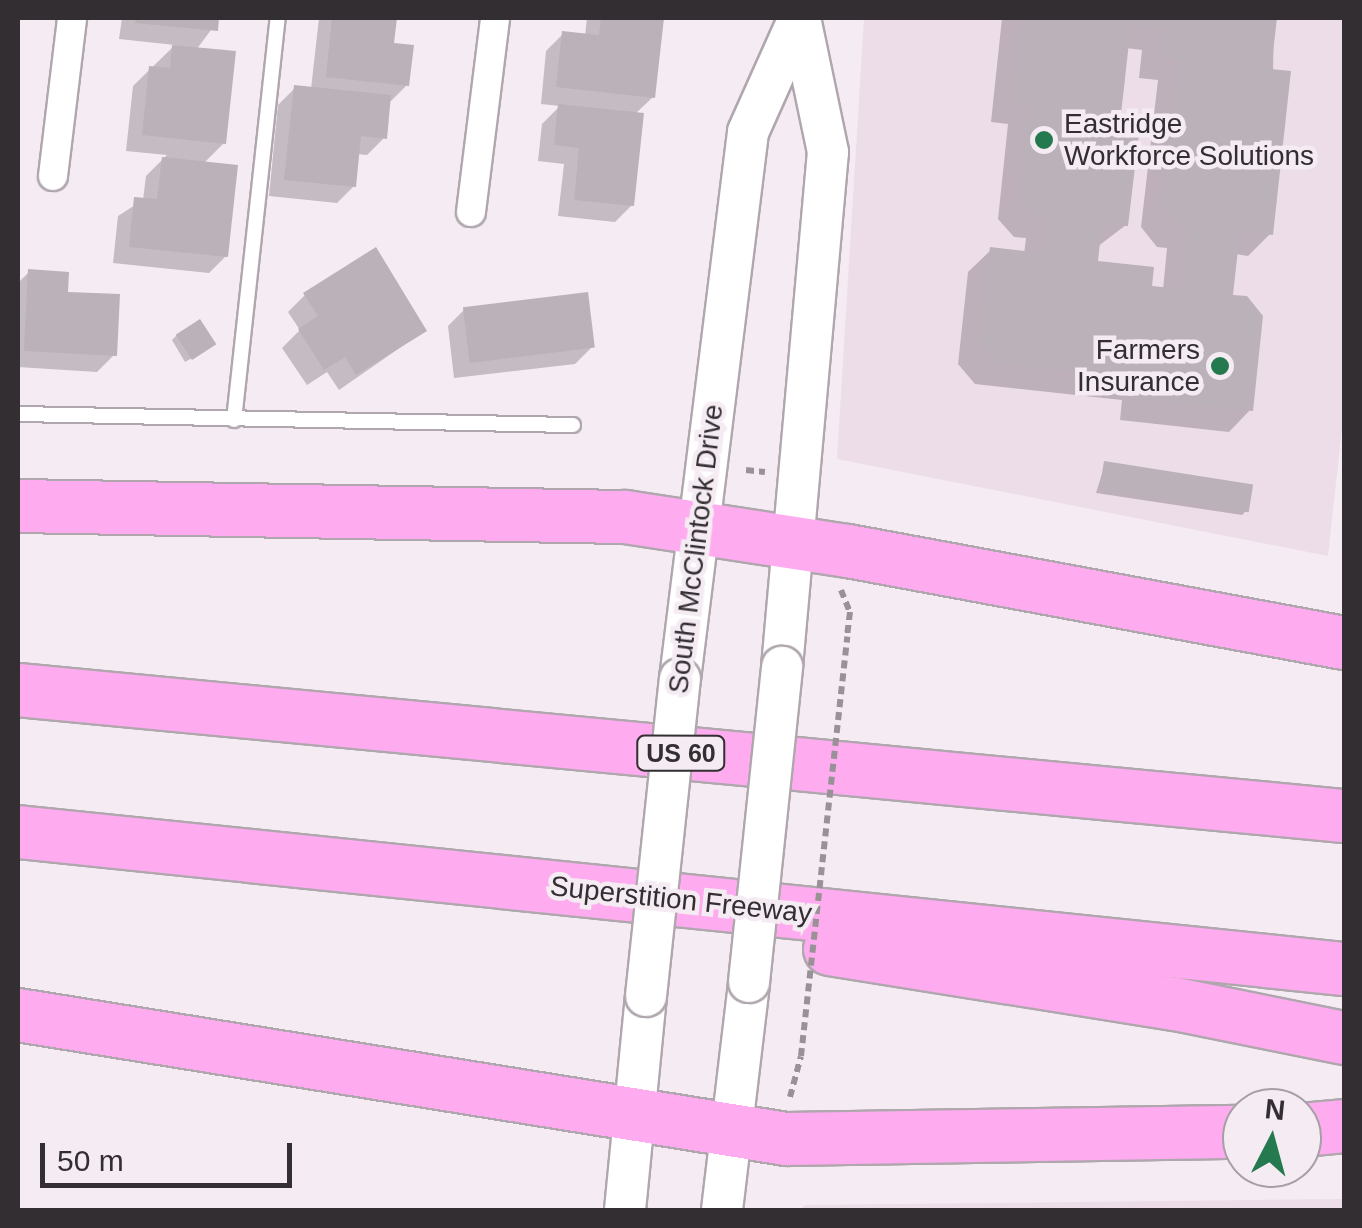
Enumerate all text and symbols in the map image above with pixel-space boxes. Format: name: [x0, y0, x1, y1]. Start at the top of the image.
place label: Eastridge Workforce Solutions: [1064, 107, 1314, 173]
marker: Eastridge Workforce Solutions: [1033, 129, 1055, 151]
place label: Farmers Insurance: [1077, 333, 1200, 399]
marker: Farmers Insurance: [1209, 355, 1231, 377]
street label: South McClintock Drive: [662, 403, 730, 695]
road number: US 60: [636, 733, 726, 773]
street label: Superstition Freeway: [548, 870, 814, 930]
north arrow: [1222, 1088, 1322, 1188]
text: N: [1263, 1093, 1287, 1126]
scale bar: [45, 1123, 298, 1185]
text: 50 m: [57, 1144, 124, 1177]

